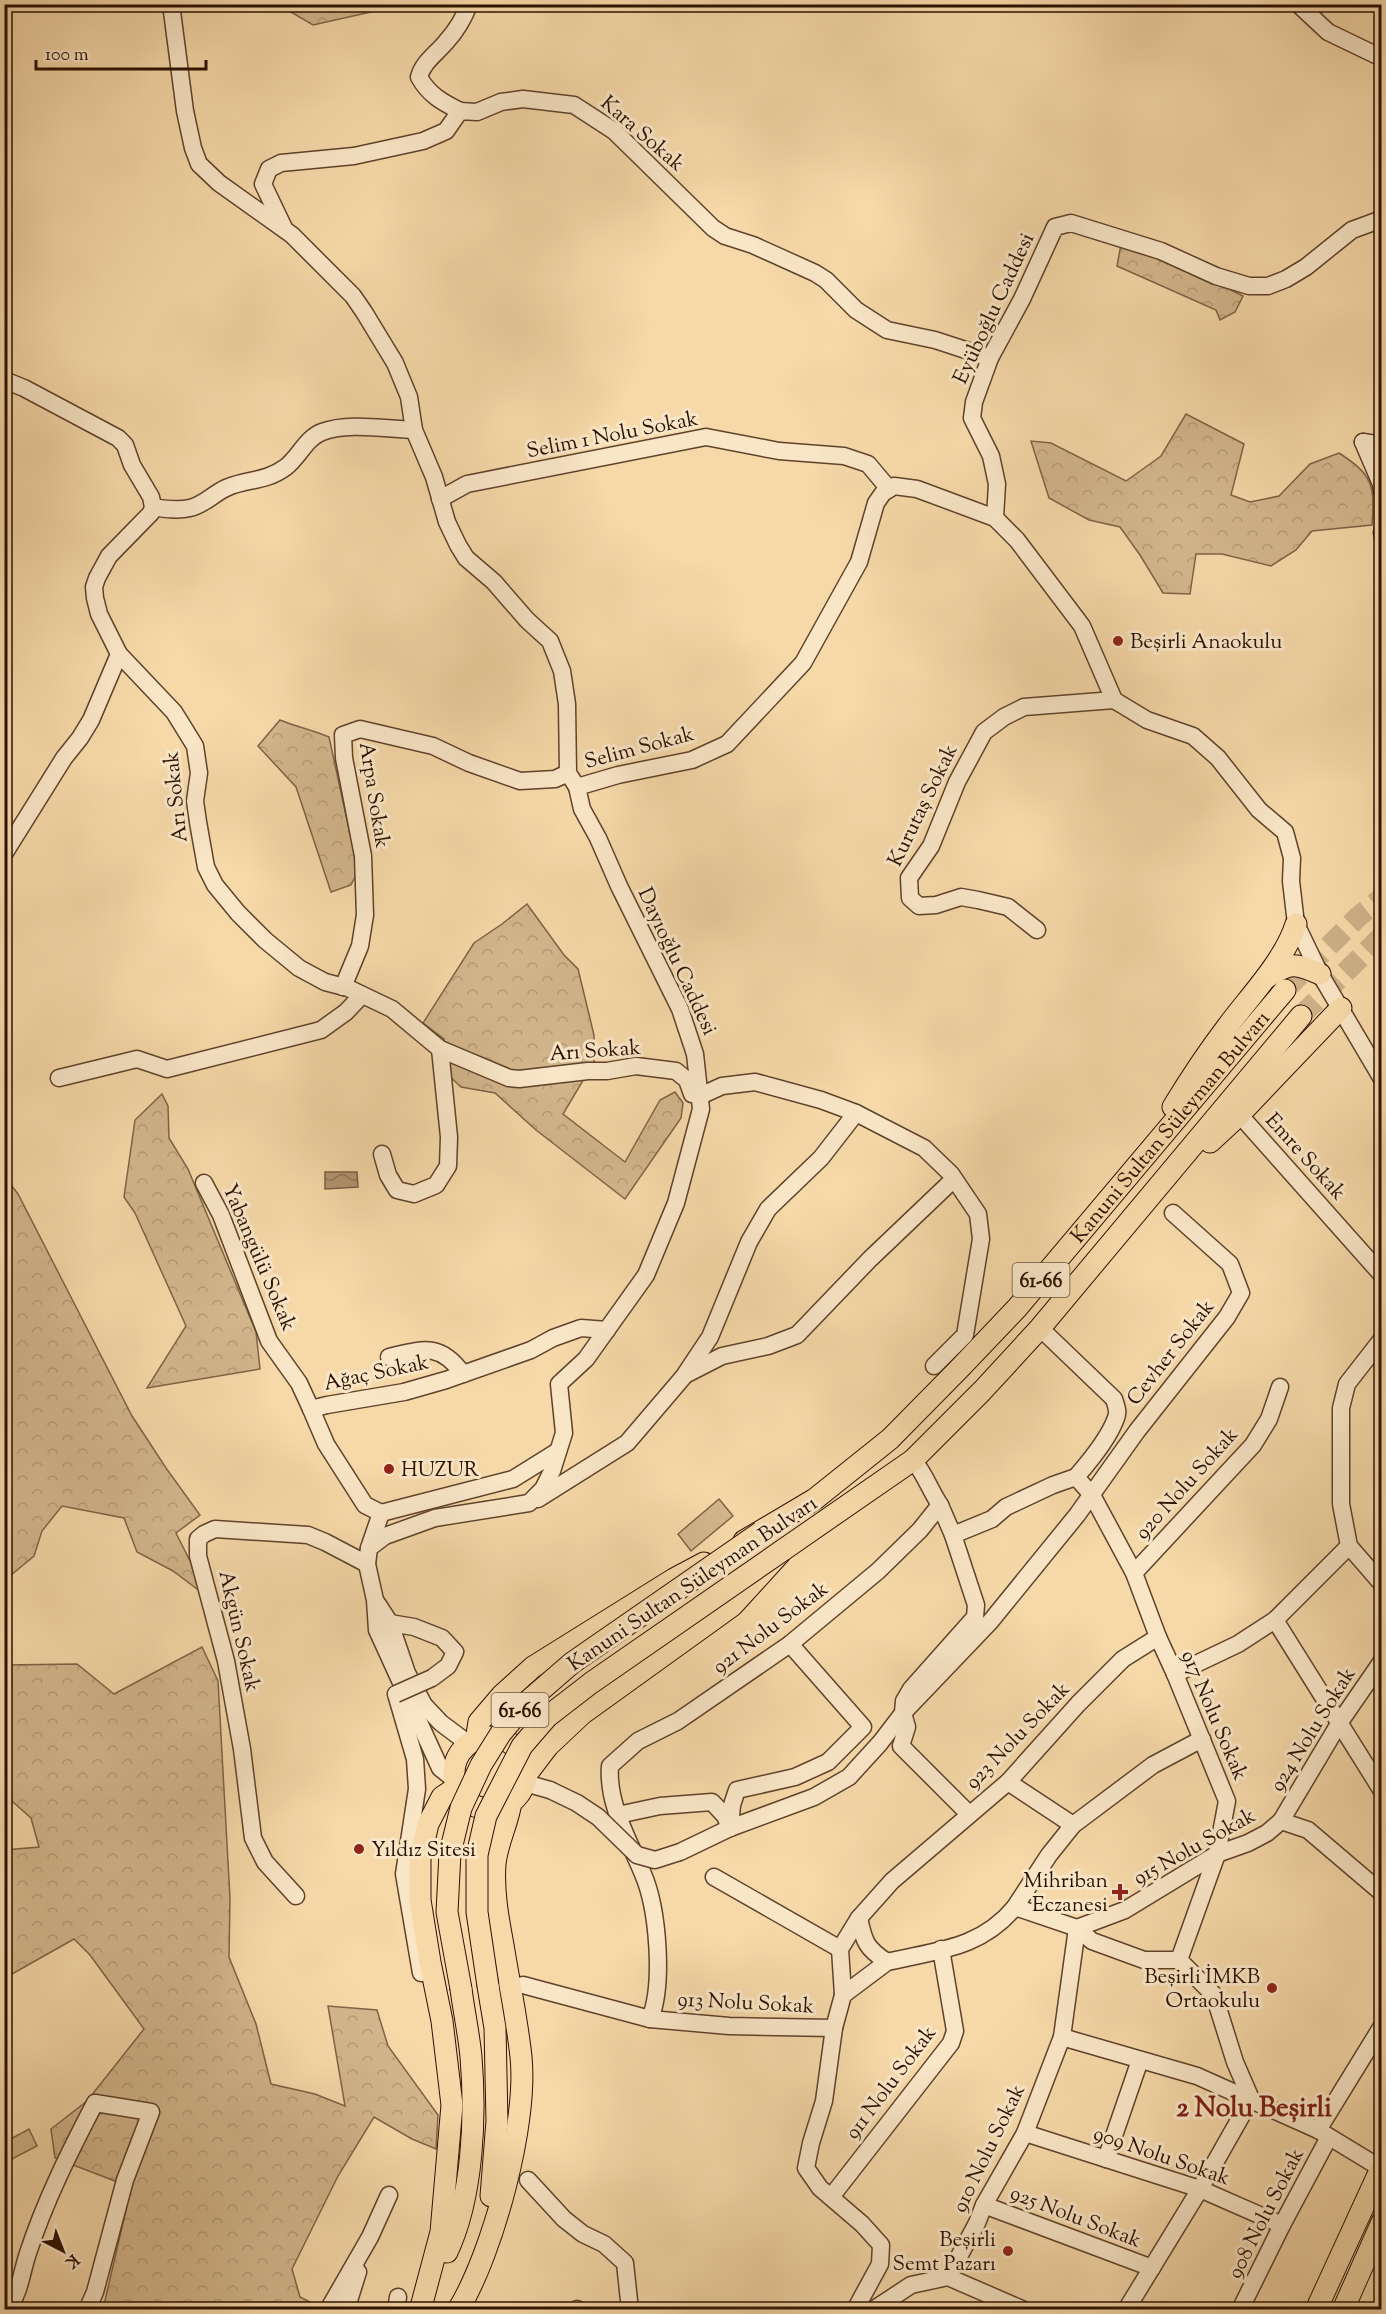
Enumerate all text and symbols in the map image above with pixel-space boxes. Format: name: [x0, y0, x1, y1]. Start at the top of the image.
scale bar: [36, 33, 206, 71]
text: 100 m: [45, 43, 89, 69]
street label: Kara Sokak: [593, 89, 691, 180]
street label: Eyüboğlu Caddesi: [947, 228, 1043, 389]
street label: Selim 1 Nolu Sokak: [524, 405, 701, 467]
place label: Beşirli Anaokulu: [1130, 628, 1282, 658]
marker: Beşirli Anaokulu: [1111, 634, 1125, 648]
street label: Selim Sokak: [581, 720, 698, 778]
street label: Kurutaş Sokak: [881, 739, 967, 872]
street label: Arpa Sokak: [350, 740, 396, 851]
street label: Arı Sokak: [157, 749, 197, 844]
street label: Dayıoğlu Caddesi: [629, 883, 724, 1041]
street label: Kanuni Sultan Süleyman Bulvarı: [1065, 1005, 1278, 1251]
street label: Arı Sokak: [548, 1034, 642, 1070]
street label: Emre Sokak: [1257, 1107, 1352, 1208]
street label: Yabangülü Sokak: [214, 1179, 303, 1337]
road number: 61-66: [1012, 1263, 1070, 1297]
street label: Cevher Sokak: [1121, 1293, 1223, 1413]
street label: Ağaç Sokak: [321, 1348, 432, 1400]
street label: 920 Nolu Sokak: [1129, 1421, 1247, 1547]
place label: HUZUR: [401, 1456, 479, 1486]
marker: HUZUR: [382, 1462, 396, 1476]
street label: Kanuni Sultan Süleyman Bulvarı: [562, 1490, 824, 1680]
street label: Akgün Sokak: [210, 1568, 267, 1696]
street label: 921 Nolu Sokak: [707, 1575, 836, 1682]
street label: 917 Nolu Sokak: [1172, 1646, 1254, 1786]
street label: 924 Nolu Sokak: [1263, 1662, 1364, 1798]
street label: 923 Nolu Sokak: [959, 1675, 1078, 1797]
road number: 61-66: [492, 1693, 548, 1727]
street label: 915 Nolu Sokak: [1128, 1802, 1262, 1894]
place label: Yıldız Sitesi: [371, 1836, 476, 1866]
marker: Yıldız Sitesi: [352, 1842, 366, 1856]
place label: Mihriban Eczanesi: [1023, 1867, 1108, 1921]
marker: Mihriban Eczanesi: [1113, 1885, 1127, 1899]
place label: Beşirli İMKB Ortaokulu: [1144, 1963, 1260, 2017]
marker: Beşirli İMKB Ortaokulu: [1265, 1981, 1279, 1995]
street label: 913 Nolu Sokak: [677, 1985, 816, 2023]
street label: 911 Nolu Sokak: [839, 2020, 945, 2146]
street label: 910 Nolu Sokak: [946, 2079, 1034, 2218]
district label: 2 Nolu Beşirli: [1176, 2090, 1332, 2129]
street label: 909 Nolu Sokak: [1089, 2120, 1234, 2194]
street label: 908 Nolu Sokak: [1221, 2143, 1313, 2284]
street label: 925 Nolu Sokak: [1005, 2179, 1146, 2257]
north arrow: [33, 2221, 93, 2281]
place label: Beşirli Semt Pazarı: [892, 2226, 996, 2280]
marker: Beşirli Semt Pazarı: [1001, 2244, 1015, 2258]
text: K: [59, 2248, 83, 2273]

